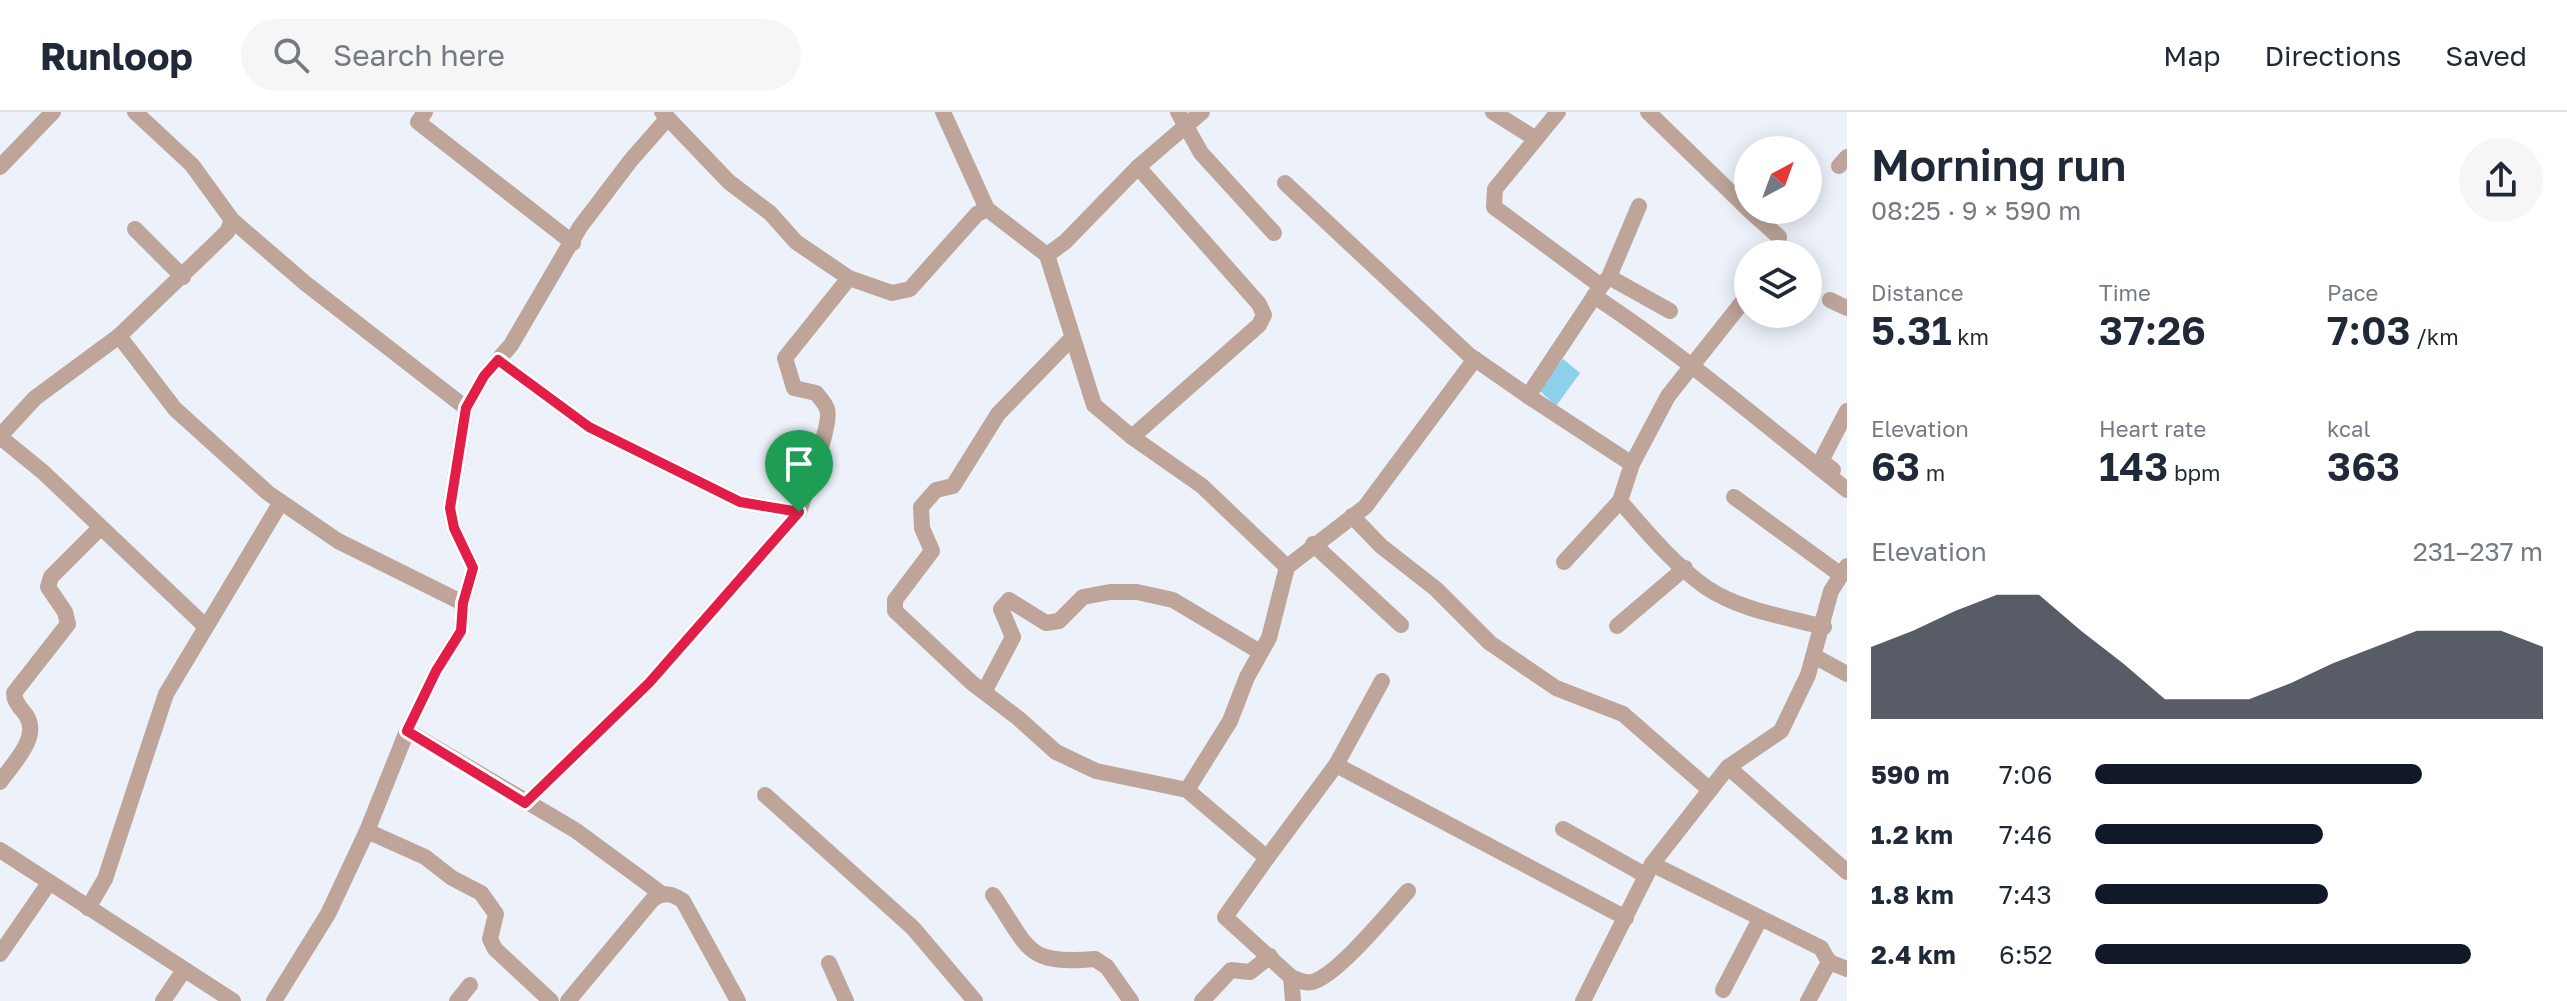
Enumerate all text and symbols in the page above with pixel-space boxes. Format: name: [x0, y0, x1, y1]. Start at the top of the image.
search box: [241, 19, 801, 91]
text: Runloop: [40, 33, 193, 78]
icon: search: [269, 33, 313, 77]
text: Search here: [333, 37, 505, 73]
text: Map: [2163, 39, 2220, 72]
text: Directions: [2264, 39, 2401, 72]
text: Saved: [2445, 39, 2527, 72]
north arrow: [1734, 136, 1822, 224]
map controls: [1734, 136, 1822, 328]
text: Morning run: [1871, 138, 2126, 191]
button: share: [2459, 138, 2543, 222]
text: 08:25 · 9 × 590 m: [1871, 195, 2081, 226]
button: layers: [1734, 240, 1822, 328]
text: Distance: [1871, 279, 1963, 306]
text: Time: [2099, 279, 2151, 306]
text: Pace: [2327, 279, 2378, 306]
text: 5.31: [1871, 306, 1952, 354]
text: 37:26: [2099, 306, 2206, 354]
text: 7:03: [2327, 306, 2411, 354]
text: km: [1952, 323, 1989, 350]
text: /km: [2411, 323, 2459, 350]
text: Elevation: [1871, 415, 1969, 442]
text: Heart rate: [2099, 415, 2206, 442]
text: kcal: [2327, 415, 2370, 442]
pin: [765, 430, 833, 512]
icon: arrive: [777, 442, 821, 486]
text: 63: [1871, 442, 1920, 490]
text: 143: [2099, 442, 2168, 490]
text: 363: [2327, 442, 2400, 490]
text: m: [1920, 459, 1945, 486]
text: bpm: [2168, 459, 2220, 486]
text: Elevation: [1871, 536, 1987, 567]
text: 231–237 m: [2413, 536, 2543, 567]
text: 590 m: [1871, 759, 1950, 790]
text: 7:06: [1999, 759, 2052, 790]
text: 1.2 km: [1871, 819, 1953, 850]
text: 7:46: [1999, 819, 2052, 850]
text: 1.8 km: [1871, 879, 1954, 910]
text: 7:43: [1999, 879, 2052, 910]
text: 2.4 km: [1871, 939, 1956, 970]
text: 6:52: [1999, 939, 2053, 970]

